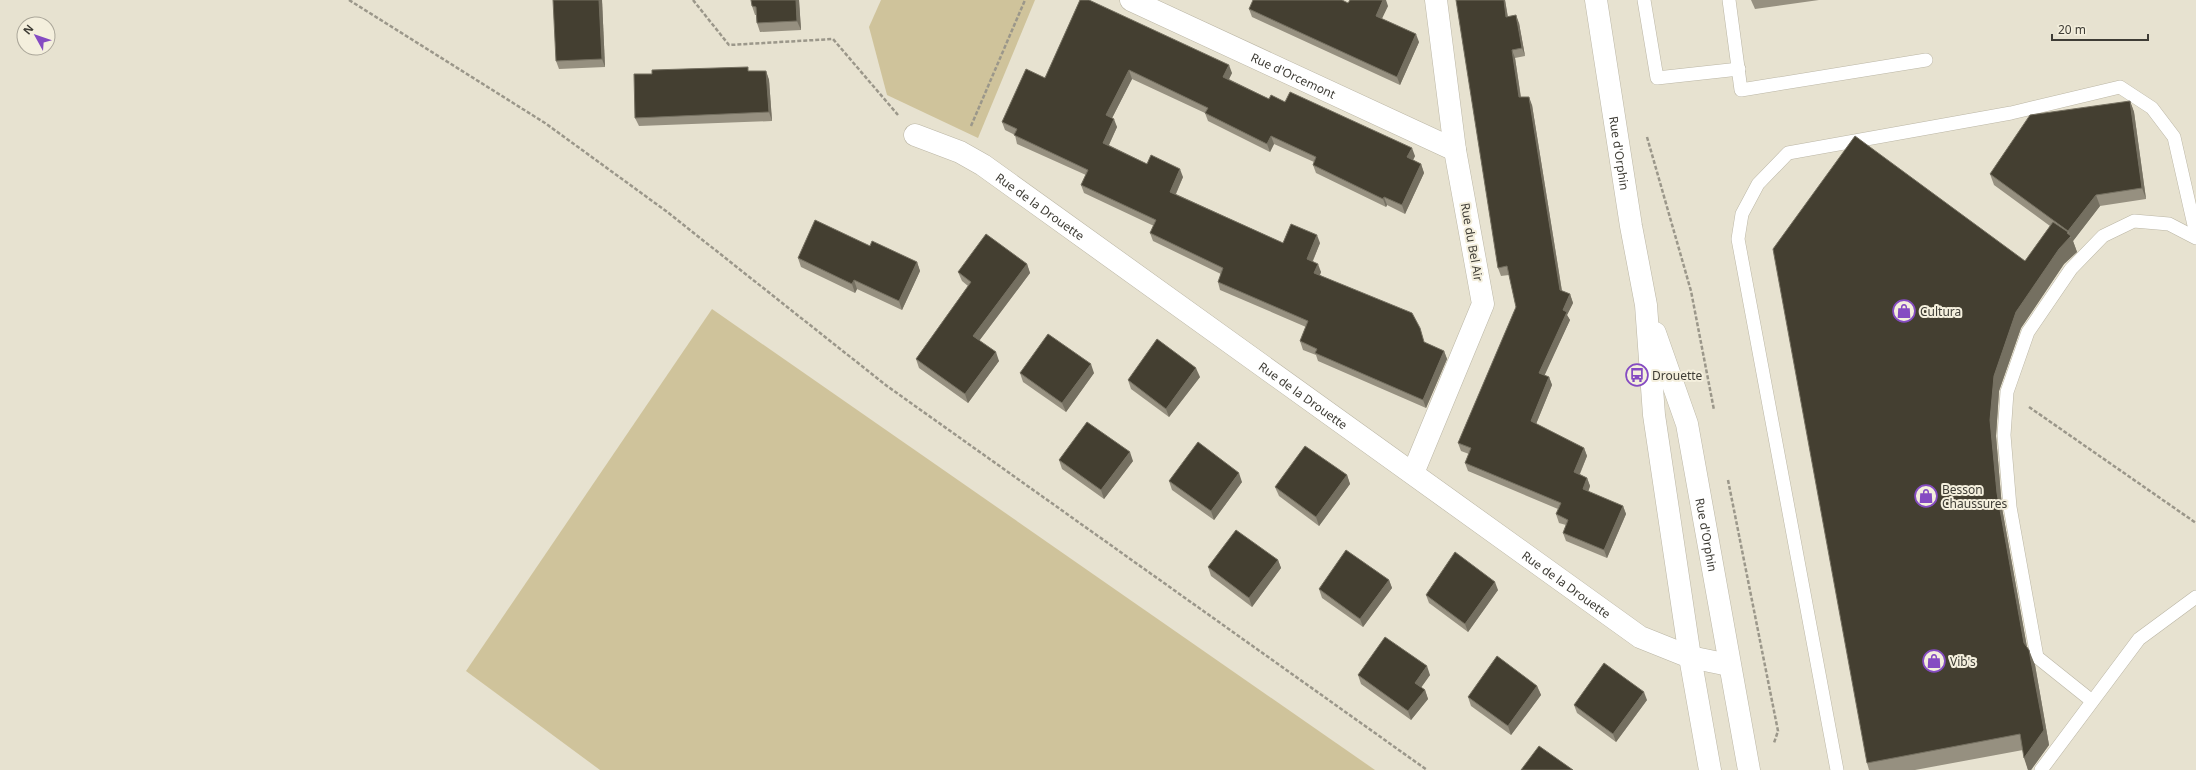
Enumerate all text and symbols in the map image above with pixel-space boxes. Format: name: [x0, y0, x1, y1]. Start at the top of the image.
north arrow: [16, 16, 56, 56]
scale bar: [2052, 16, 2148, 42]
text: N: [19, 21, 37, 38]
text: 20 m: [2058, 21, 2086, 38]
street label: Rue d'Orcemont: [1248, 48, 1339, 102]
street label: Rue d'Orphin: [1606, 115, 1634, 191]
street label: Rue de la Drouette: [992, 168, 1088, 244]
street label: Rue du Bel Air: [1457, 202, 1487, 283]
shop icon: Cultura: [1891, 298, 1917, 324]
place label: Cultura: [1920, 303, 1961, 320]
street label: Rue de la Drouette: [1256, 357, 1351, 433]
bus stop icon: Drouette: [1624, 362, 1650, 388]
place label: Drouette: [1652, 367, 1703, 384]
place label: Besson Chaussures: [1942, 481, 2008, 512]
shop icon: Besson Chaussures: [1913, 483, 1939, 509]
street label: Rue d'Orphin: [1692, 497, 1722, 573]
street label: Rue de la Drouette: [1519, 547, 1614, 622]
shop icon: Vib's: [1921, 648, 1947, 674]
place label: Vib's: [1950, 653, 1976, 670]

